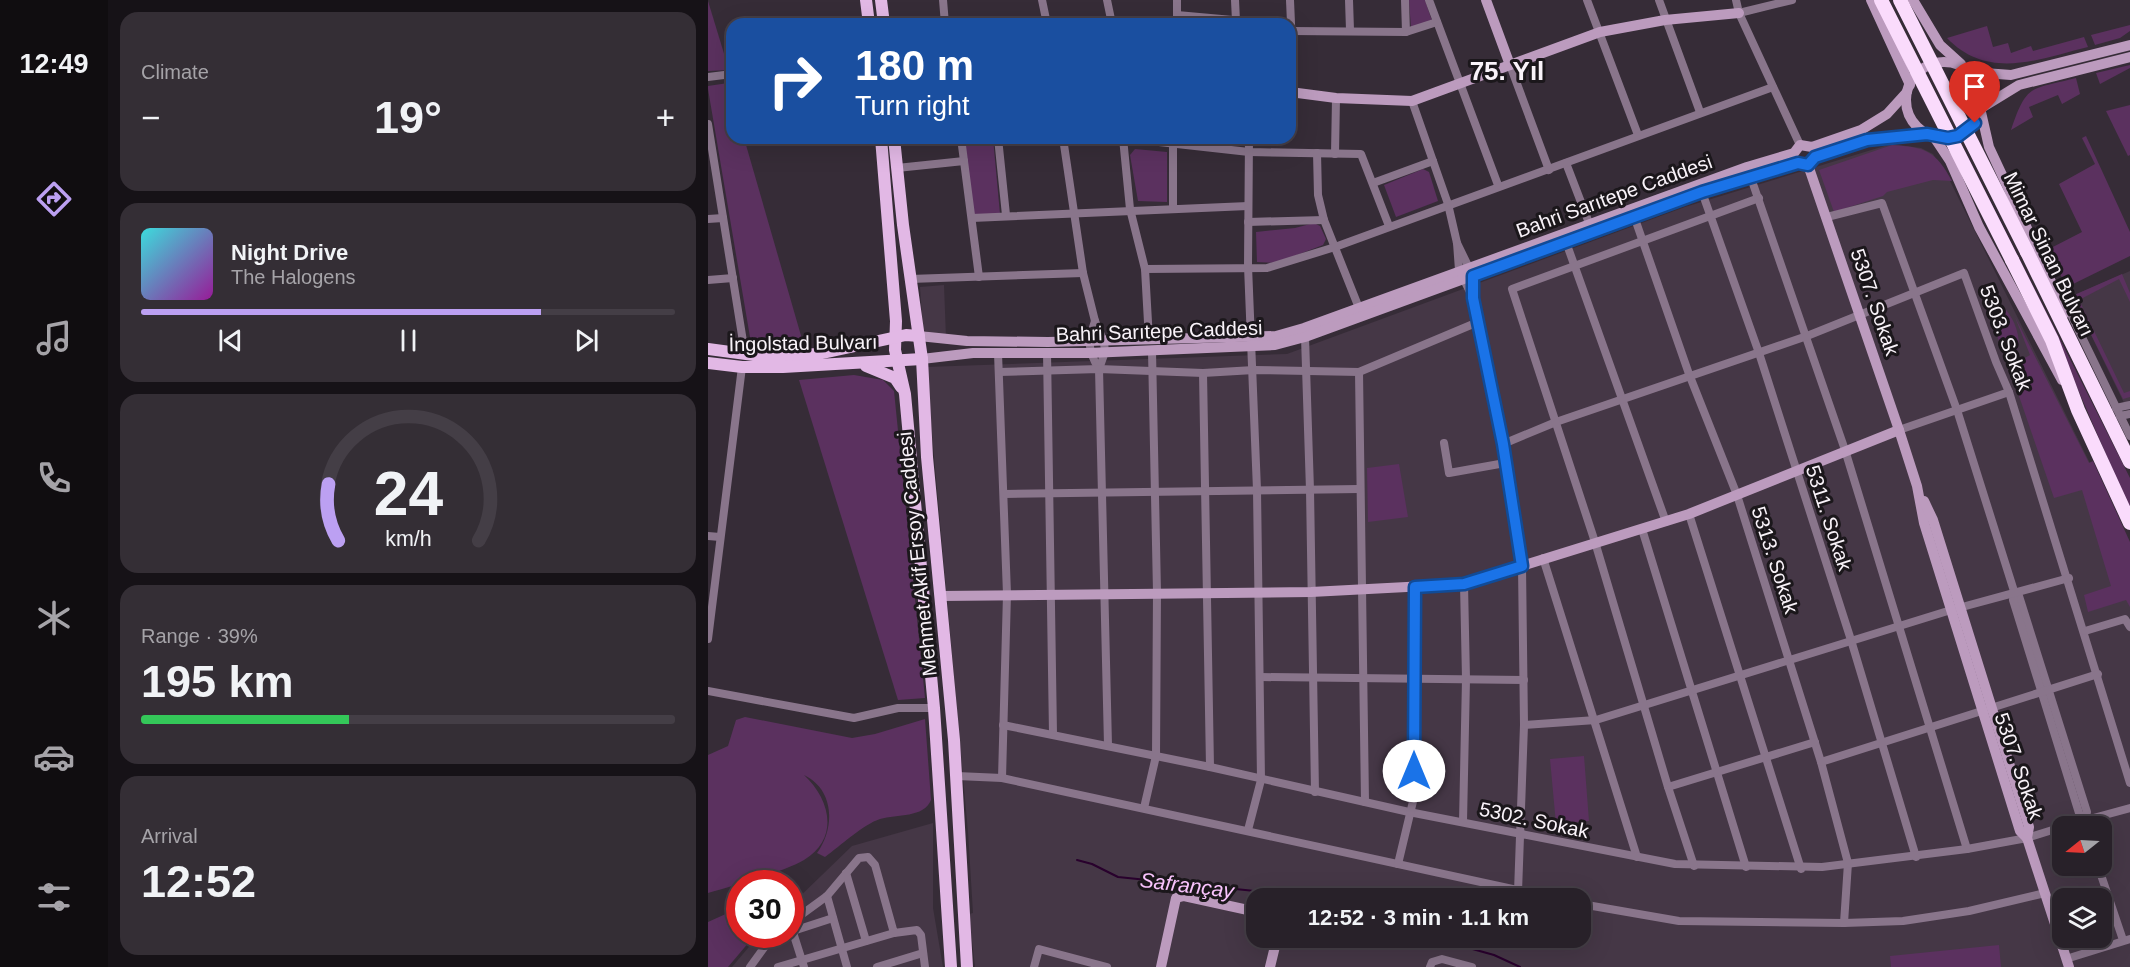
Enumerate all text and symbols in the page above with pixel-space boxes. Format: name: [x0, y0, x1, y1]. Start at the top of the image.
icon: right: [756, 42, 834, 120]
text: 180 m: [855, 42, 974, 89]
text: 12:49: [19, 49, 89, 79]
district label: 75. Yıl: [1470, 56, 1544, 86]
text: Climate: [141, 61, 209, 83]
pin: [1949, 61, 2000, 123]
icon: arrive: [1958, 70, 1991, 103]
text: Turn right: [855, 91, 970, 121]
text: 19°: [374, 92, 442, 143]
text: −: [141, 99, 160, 136]
text: +: [656, 99, 675, 136]
street label: Bahri Sarıtepe Caddesi: [1513, 150, 1715, 242]
street label: Mimar Sinan Bulvarı: [2000, 168, 2098, 340]
icon: directions: [33, 178, 75, 220]
text: Night Drive: [231, 240, 348, 265]
street label: 5307. Sokak: [1846, 246, 1904, 359]
text: The Halogens: [231, 266, 356, 288]
street label: 5303. Sokak: [1976, 282, 2037, 395]
street label: Bahri Sarıtepe Caddesi: [1055, 316, 1263, 346]
icon: music: [33, 317, 75, 359]
icon: previous: [214, 324, 247, 357]
icon: pause: [392, 324, 425, 357]
icon: next: [570, 324, 603, 357]
street label: İngolstad Bulvarı: [728, 331, 878, 355]
street label: Mehmet Akif Ersoy Caddesi: [893, 431, 941, 677]
icon: phone: [33, 457, 75, 499]
text: 24: [373, 459, 443, 528]
street label: 5311. Sokak: [1802, 462, 1857, 575]
street label: 5313. Sokak: [1747, 504, 1803, 617]
text: km/h: [385, 527, 431, 551]
icon: climate: [33, 597, 75, 639]
text: Range · 39%: [141, 625, 258, 647]
text: 195 km: [141, 656, 294, 707]
street label: 5307. Sokak: [1990, 710, 2048, 823]
icon: car: [33, 736, 75, 778]
position arrow: [1382, 739, 1446, 803]
street label: 5302. Sokak: [1477, 798, 1592, 843]
north arrow: [2052, 816, 2112, 876]
map controls: [2052, 816, 2112, 948]
text: Arrival: [141, 825, 198, 847]
text: 12:52: [141, 856, 256, 907]
water label: Safrançay: [1139, 868, 1237, 902]
speed limit sign: 30: [726, 870, 804, 948]
icon: filters: [33, 876, 75, 918]
button: layers: [2052, 888, 2112, 948]
text: 12:52 · 3 min · 1.1 km: [1308, 905, 1529, 930]

